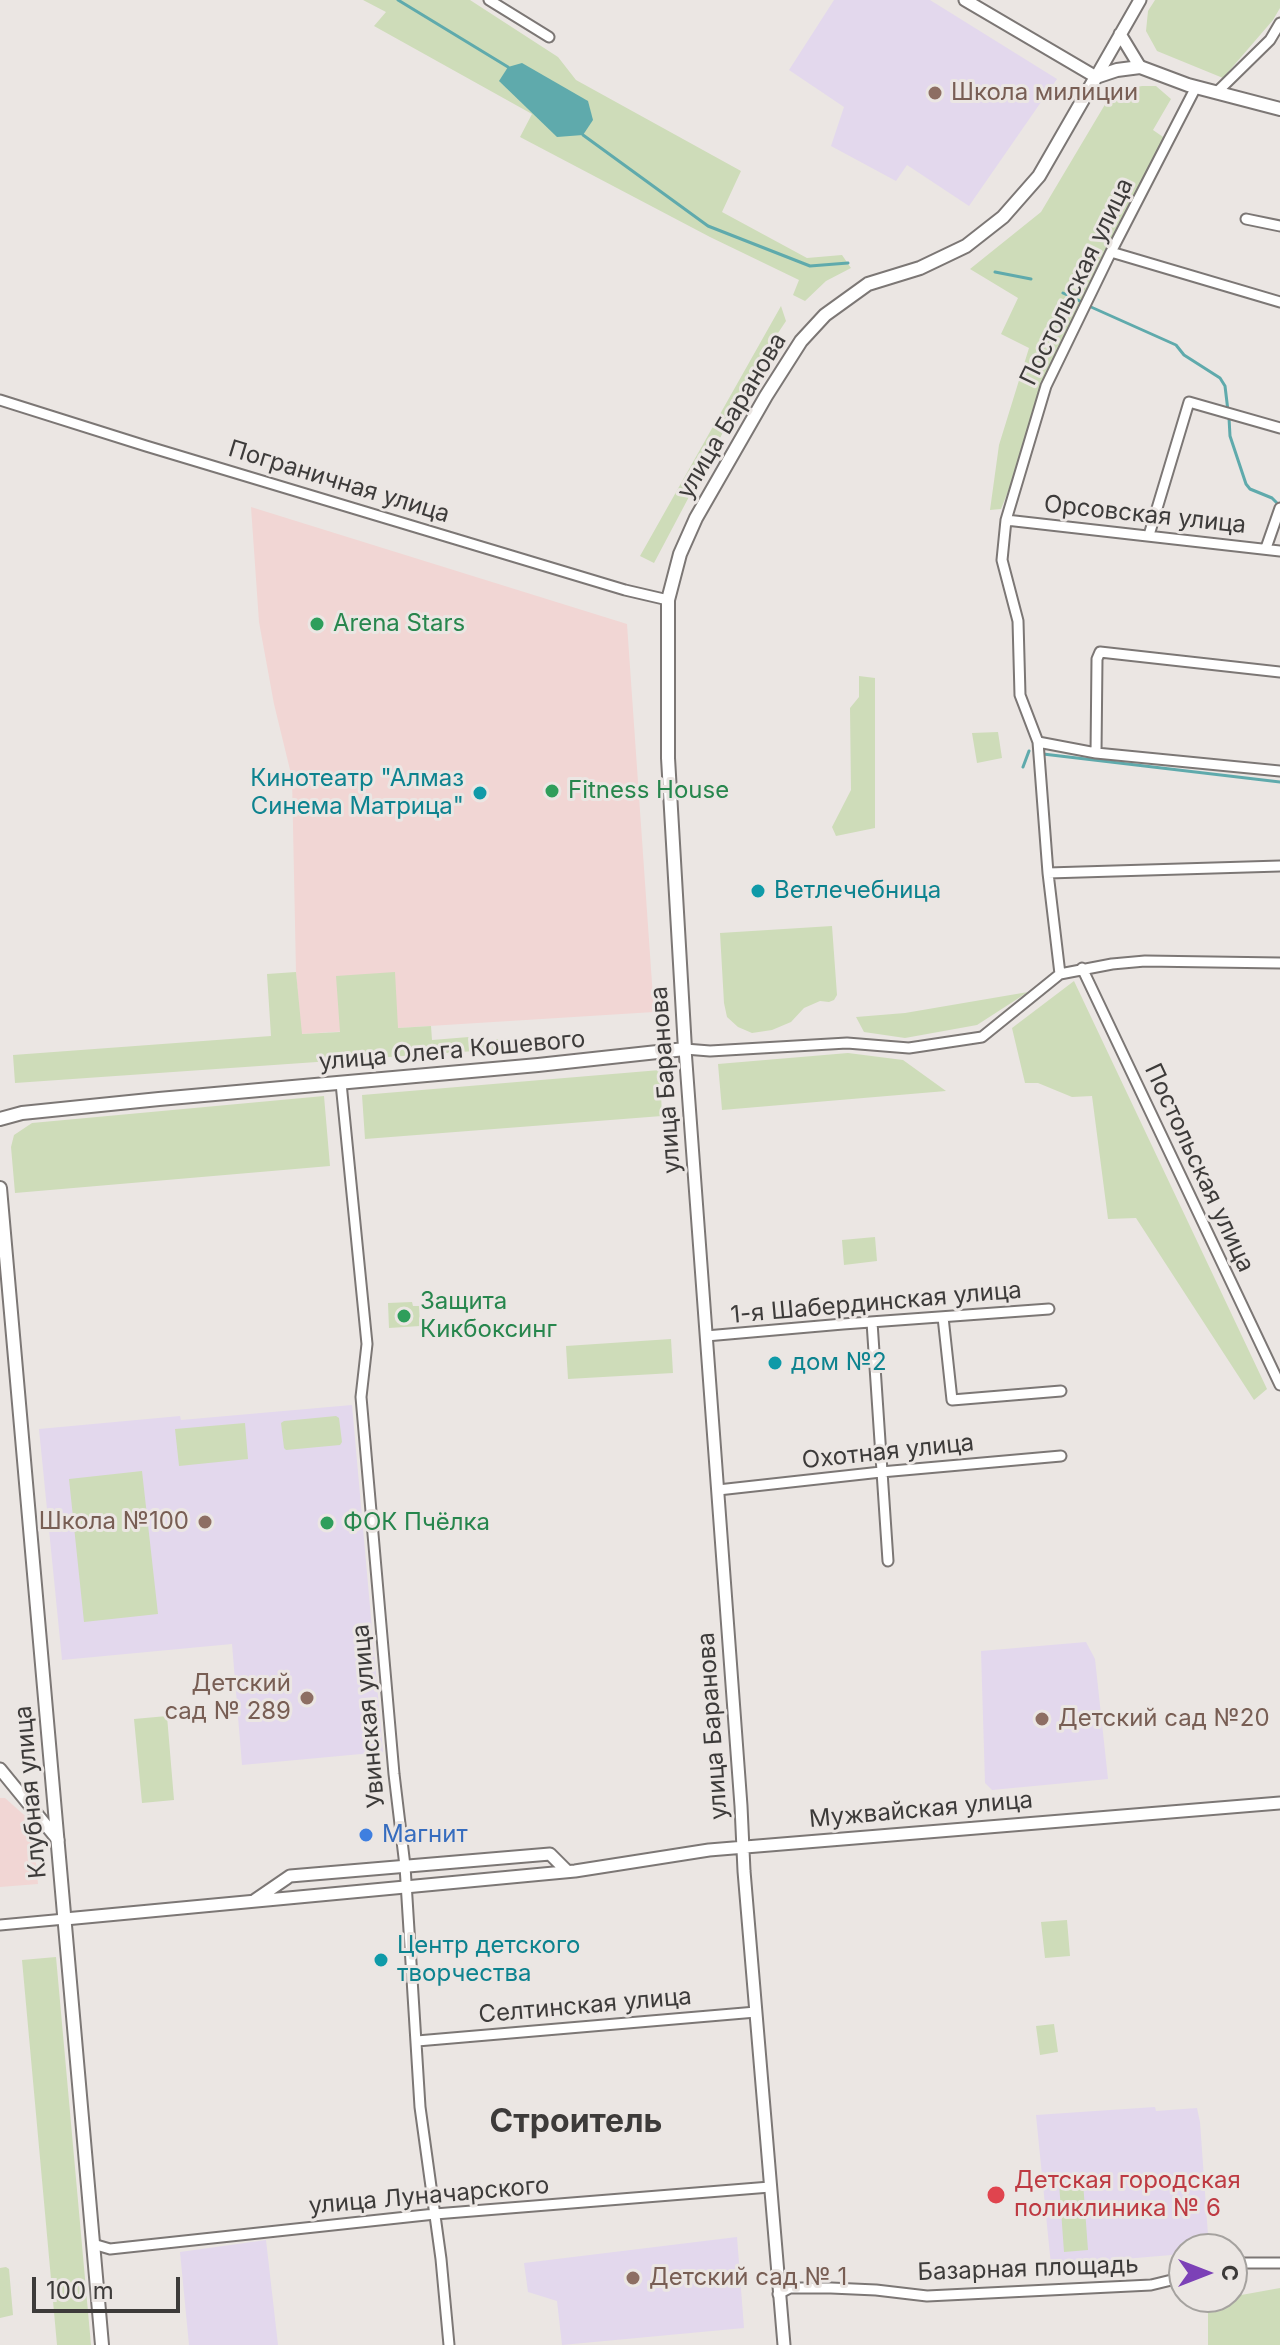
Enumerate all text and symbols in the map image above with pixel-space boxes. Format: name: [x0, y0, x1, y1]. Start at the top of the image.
place label: Школа милиции: [951, 79, 1138, 107]
marker: Школа милиции: [926, 84, 944, 102]
street label: Постольская улица: [1014, 174, 1140, 390]
street label: улица Баранова: [671, 328, 793, 504]
street label: Пограничная улица: [225, 435, 453, 529]
street label: Орсовская улица: [1042, 490, 1248, 540]
place label: Arena Stars: [333, 610, 465, 638]
marker: Arena Stars: [308, 615, 326, 633]
place label: Кинотеатр "Алмаз Синема Матрица": [250, 765, 464, 821]
place label: Fitness House: [568, 777, 729, 805]
marker: Fitness House: [543, 782, 561, 800]
marker: Кинотеатр "Алмаз Синема Матрица": [471, 784, 489, 802]
place label: Ветлечебница: [774, 877, 941, 905]
marker: Ветлечебница: [749, 882, 767, 900]
street label: улица Баранова: [645, 985, 687, 1175]
street label: улица Олега Кошевого: [318, 1025, 586, 1077]
street label: Постольская улица: [1138, 1059, 1260, 1277]
street label: 1-я Шабердинская улица: [729, 1276, 1023, 1330]
place label: Защита Кикбоксинг: [420, 1288, 557, 1344]
marker: Защита Кикбоксинг: [395, 1307, 413, 1325]
place label: дом №2: [791, 1349, 887, 1377]
marker: дом №2: [766, 1354, 784, 1372]
street label: Охотная улица: [801, 1429, 975, 1475]
place label: Школа №100: [39, 1508, 189, 1536]
place label: ФОК Пчёлка: [343, 1509, 490, 1537]
marker: Школа №100: [196, 1513, 214, 1531]
marker: ФОК Пчёлка: [318, 1514, 336, 1532]
street label: Увинская улица: [347, 1623, 391, 1809]
street label: улица Баранова: [692, 1631, 734, 1821]
place label: Детский сад № 289: [164, 1670, 291, 1726]
marker: Детский сад № 289: [298, 1689, 316, 1707]
street label: Клубная улица: [9, 1704, 53, 1880]
place label: Детский сад №20: [1058, 1705, 1270, 1733]
marker: Детский сад №20: [1033, 1710, 1051, 1728]
street label: Мужвайская улица: [808, 1786, 1034, 1834]
place label: Магнит: [382, 1821, 468, 1849]
marker: Магнит: [357, 1826, 375, 1844]
place label: Центр детского творчества: [397, 1932, 580, 1988]
marker: Центр детского творчества: [372, 1951, 390, 1969]
street label: Селтинская улица: [477, 1982, 693, 2030]
district label: Строитель: [490, 2103, 662, 2141]
place label: Детская городская поликлиника № 6: [1014, 2167, 1241, 2223]
street label: улица Луначарского: [308, 2171, 550, 2221]
marker: Детская городская поликлиника № 6: [985, 2184, 1007, 2206]
north arrow: [1168, 2233, 1248, 2313]
street label: Базарная площадь: [917, 2251, 1139, 2287]
scale bar: [36, 2261, 184, 2311]
place label: Детский сад № 1: [649, 2264, 847, 2292]
text: С: [1217, 2265, 1243, 2281]
marker: Детский сад № 1: [624, 2269, 642, 2287]
text: 100 m: [46, 2276, 114, 2305]

